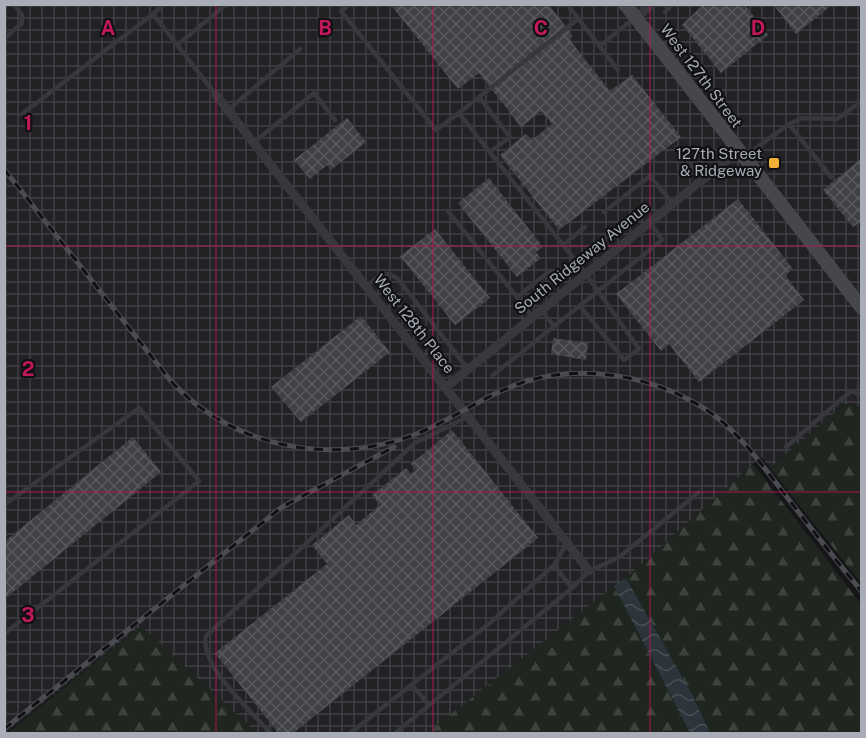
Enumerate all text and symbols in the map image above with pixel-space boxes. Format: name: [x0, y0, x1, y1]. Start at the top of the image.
text: A: [101, 16, 115, 40]
text: B: [318, 16, 332, 40]
text: C: [534, 16, 548, 40]
text: D: [751, 16, 765, 40]
street label: West 127th Street: [657, 21, 746, 131]
text: 1: [24, 111, 32, 135]
place label: 127th Street & Ridgeway: [676, 145, 762, 179]
marker: 127th Street & Ridgeway: [767, 156, 781, 170]
street label: South Ridgeway Avenue: [511, 198, 652, 317]
street label: West 128th Place: [371, 271, 458, 377]
text: 2: [22, 357, 34, 381]
text: 3: [21, 603, 35, 627]

